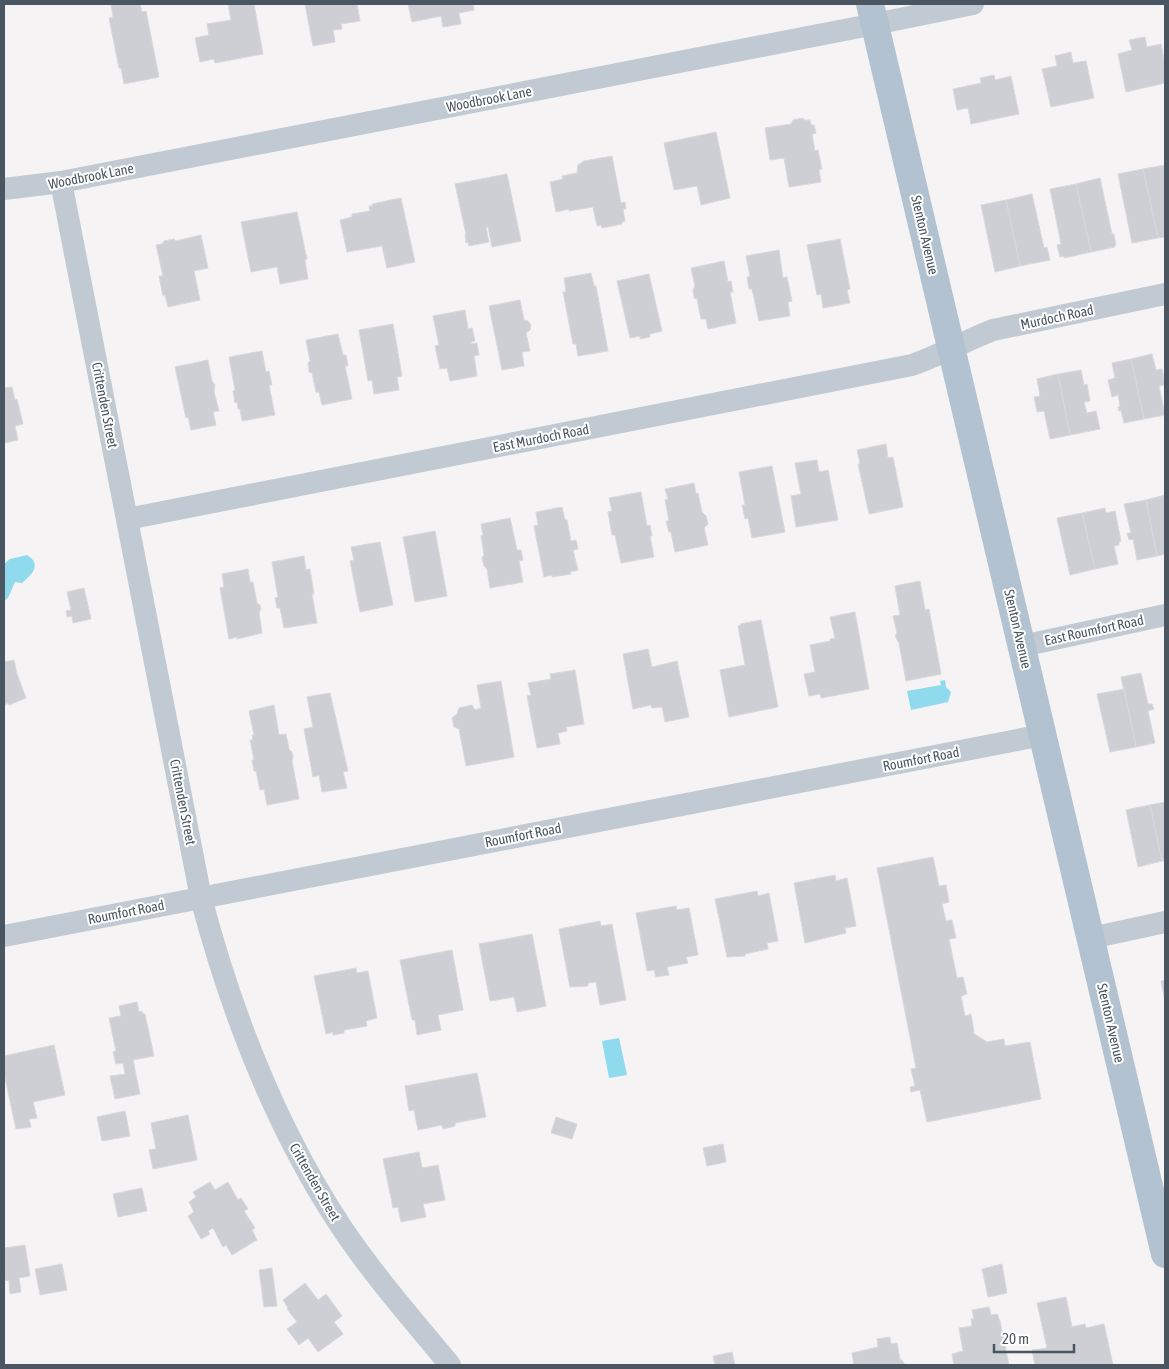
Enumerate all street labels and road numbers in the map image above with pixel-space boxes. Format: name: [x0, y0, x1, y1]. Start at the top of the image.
street label: Woodbrook Lane: [445, 83, 533, 115]
street label: Woodbrook Lane: [47, 160, 135, 192]
street label: Stenton Avenue: [908, 194, 942, 276]
street label: Murdoch Road: [1019, 301, 1095, 333]
street label: Crittenden Street: [89, 361, 121, 449]
street label: East Murdoch Road: [492, 421, 590, 455]
street label: Stenton Avenue: [1001, 588, 1035, 670]
street label: East Roumfort Road: [1043, 612, 1145, 648]
street label: Roumfort Road: [881, 744, 961, 774]
street label: Crittenden Street: [167, 758, 199, 846]
street label: Roumfort Road: [483, 820, 563, 850]
street label: Roumfort Road: [86, 897, 166, 927]
street label: Stenton Avenue: [1094, 982, 1128, 1064]
street label: Crittenden Street: [286, 1140, 344, 1224]

